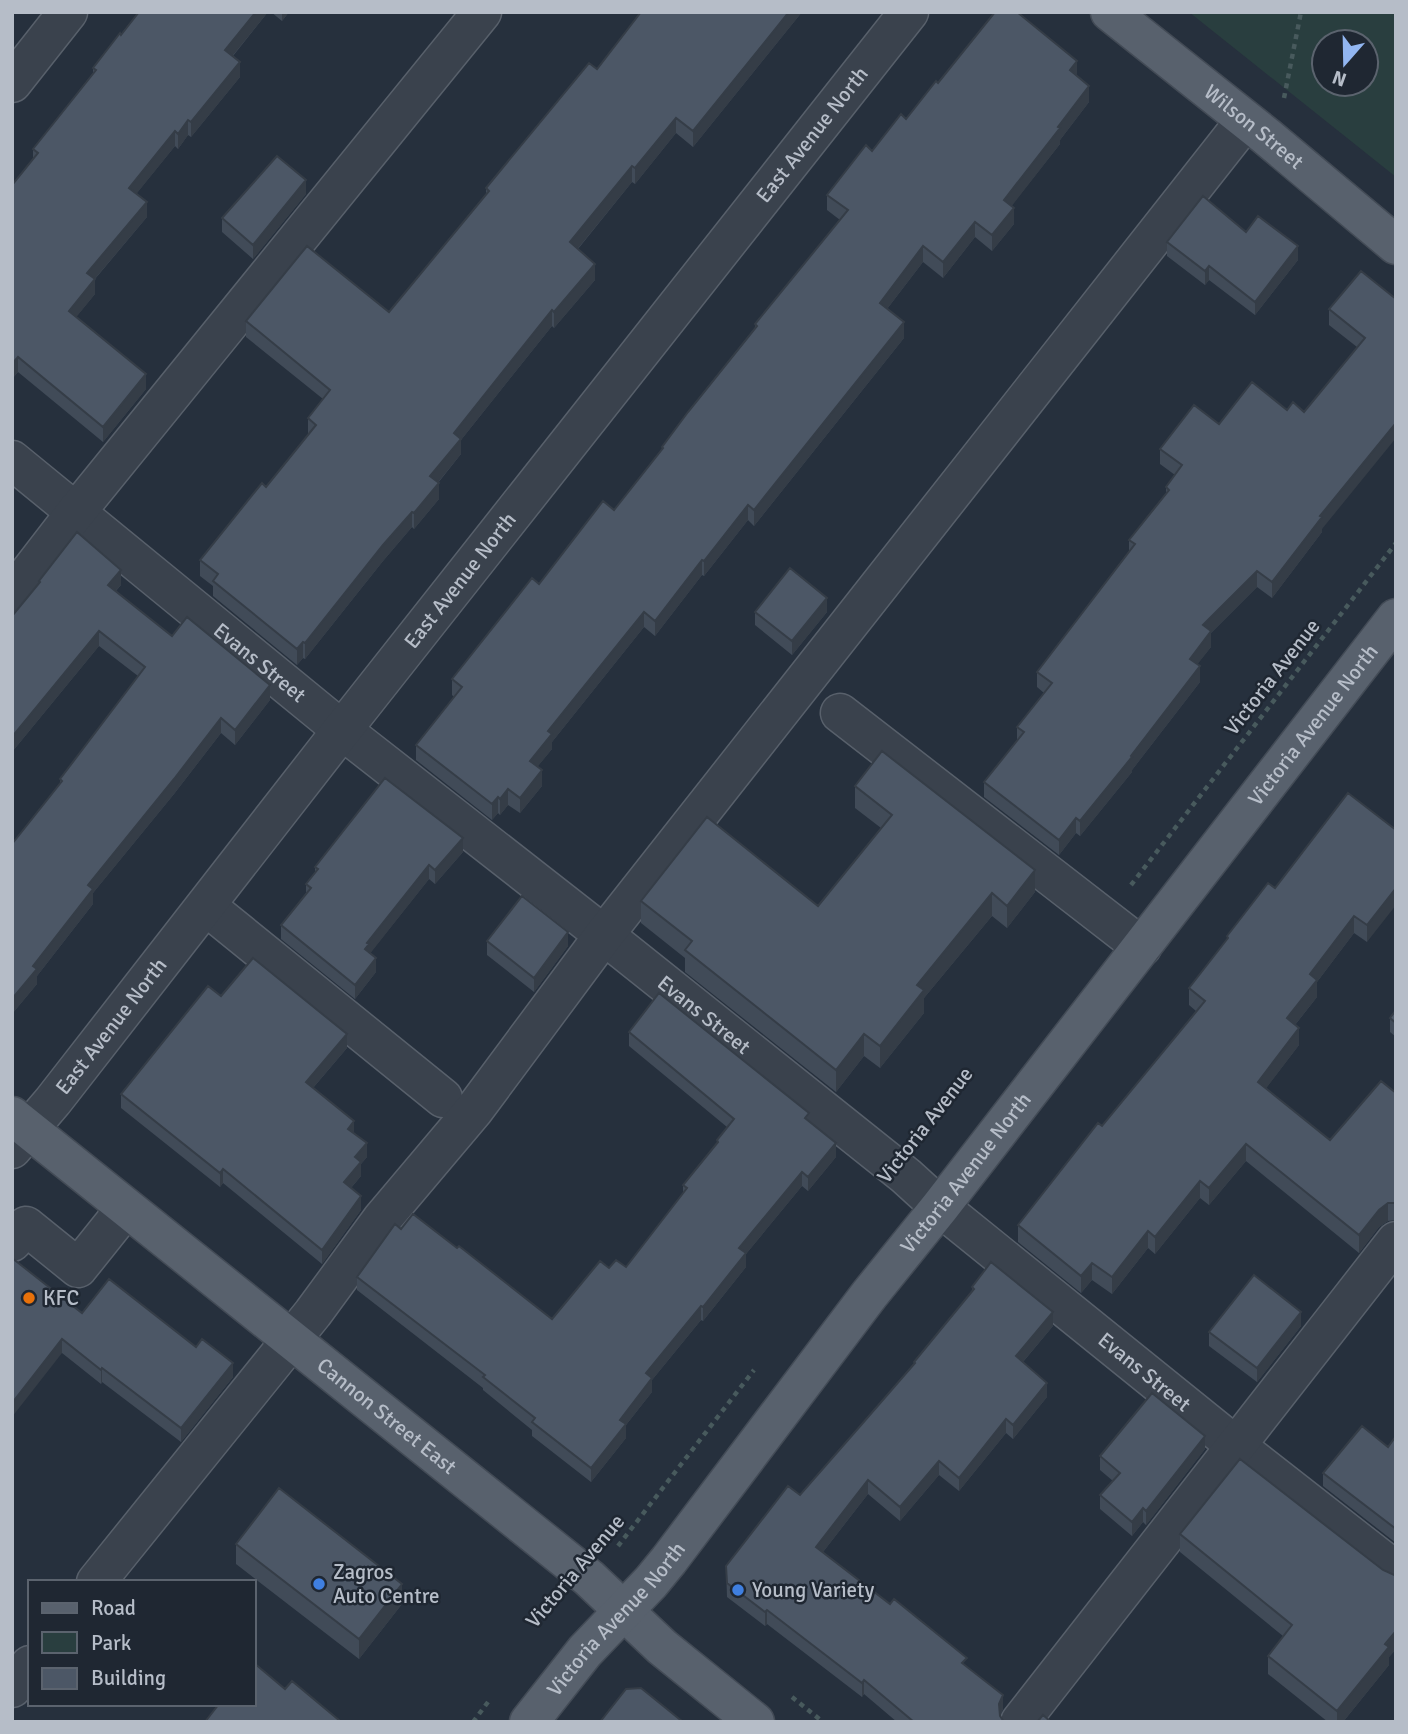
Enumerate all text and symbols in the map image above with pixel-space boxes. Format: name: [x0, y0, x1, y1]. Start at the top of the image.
north arrow: [1310, 28, 1380, 98]
street label: East Avenue North: [750, 61, 874, 208]
text: N: [1329, 64, 1350, 92]
street label: Wilson Street: [1199, 79, 1309, 175]
street label: East Avenue North: [398, 507, 522, 654]
street label: Victoria Avenue: [1219, 614, 1325, 740]
street label: Evans Street: [208, 617, 311, 708]
street label: Victoria Avenue North: [1242, 639, 1384, 811]
street label: East Avenue North: [50, 953, 173, 1100]
street label: Evans Street: [652, 970, 756, 1060]
street label: Victoria Avenue: [872, 1062, 978, 1188]
street label: Victoria Avenue North: [895, 1087, 1037, 1259]
place label: KFC: [43, 1285, 79, 1311]
marker: KFC: [21, 1290, 37, 1306]
street label: Evans Street: [1093, 1327, 1196, 1417]
street label: Cannon Street East: [312, 1352, 462, 1480]
street label: Victoria Avenue: [520, 1509, 630, 1633]
street label: Victoria Avenue North: [541, 1537, 691, 1702]
place label: Zagros Auto Centre: [333, 1559, 439, 1609]
marker: Zagros Auto Centre: [311, 1576, 327, 1592]
place label: Young Variety: [752, 1577, 875, 1603]
legend: [28, 1580, 256, 1706]
marker: Young Variety: [730, 1582, 746, 1598]
text: Road: [91, 1595, 136, 1621]
text: Park: [91, 1630, 132, 1656]
text: Building: [91, 1665, 166, 1691]

